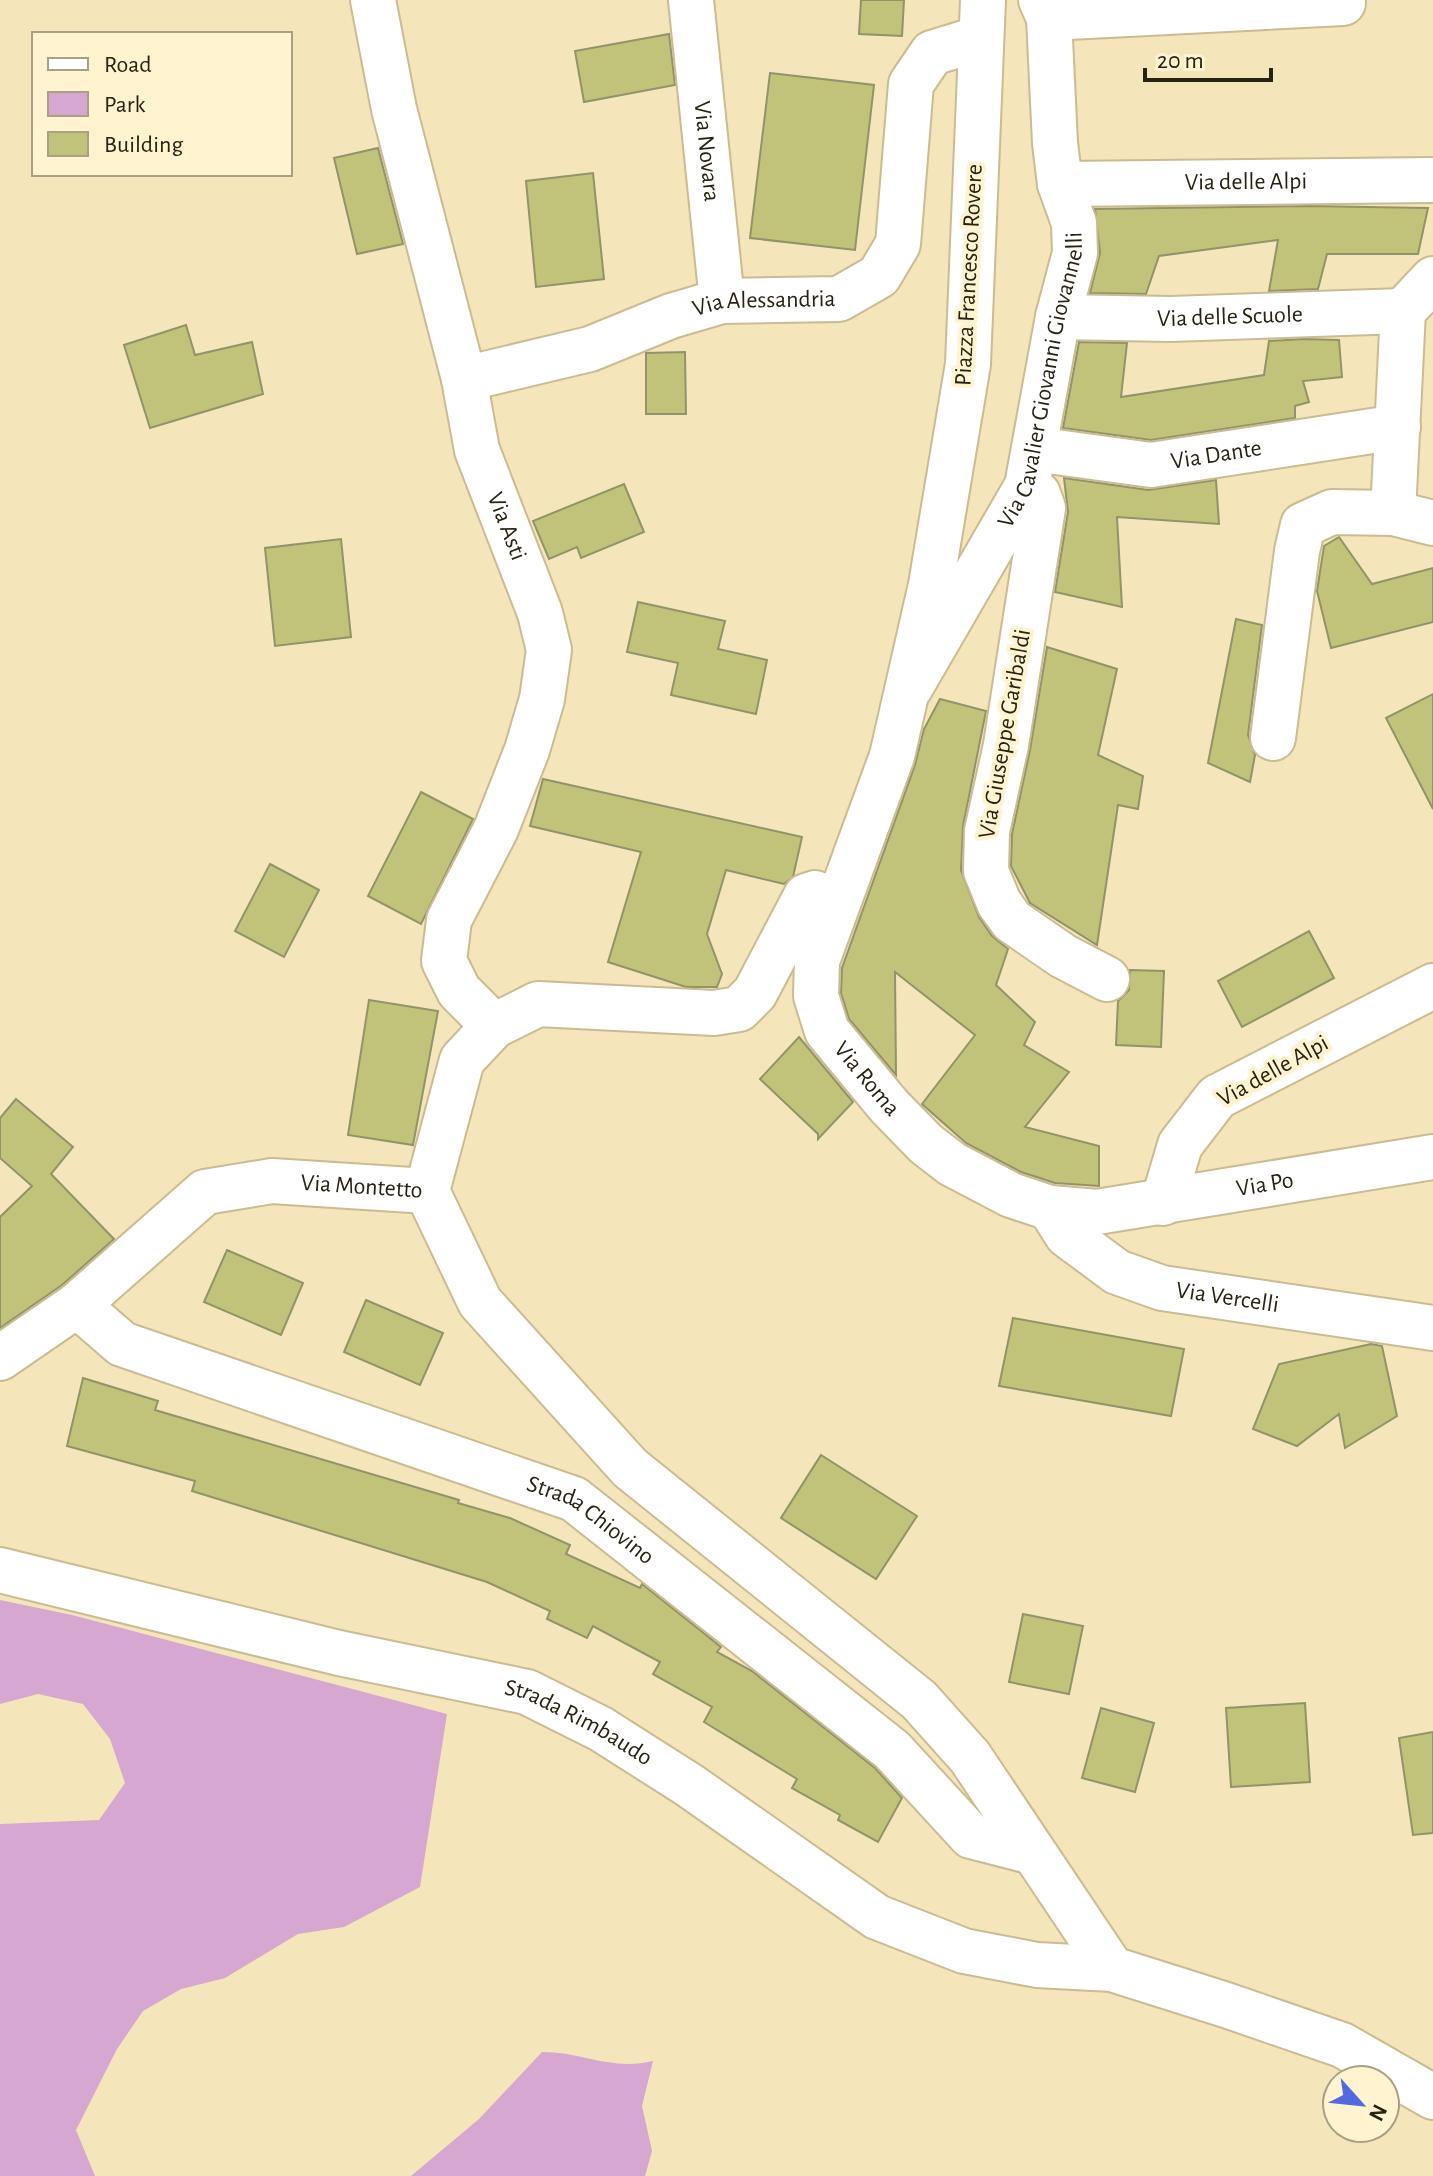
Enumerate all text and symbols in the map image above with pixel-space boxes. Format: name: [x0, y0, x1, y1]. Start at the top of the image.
legend: [32, 32, 292, 176]
scale bar: [1145, 32, 1271, 82]
text: 20 m: [1157, 49, 1204, 73]
text: Road: [104, 53, 152, 77]
text: Park: [104, 93, 145, 117]
street label: Via Novara: [689, 100, 724, 203]
text: Building: [104, 133, 183, 157]
street label: Piazza Francesco Rovere: [951, 163, 987, 387]
street label: Via delle Alpi: [1185, 169, 1307, 195]
street label: Via Cavalier Giovanni Giovannelli: [993, 231, 1088, 532]
street label: Via Alessandria: [690, 287, 836, 321]
street label: Via delle Scuole: [1157, 302, 1303, 331]
street label: Via Dante: [1169, 436, 1263, 474]
street label: Via Asti: [483, 489, 530, 564]
street label: Via Giuseppe Garibaldi: [975, 627, 1035, 841]
street label: Via delle Alpi: [1214, 1031, 1332, 1111]
street label: Via Roma: [829, 1037, 904, 1121]
street label: Via Po: [1235, 1168, 1295, 1201]
street label: Via Montetto: [300, 1171, 423, 1203]
street label: Via Vercelli: [1174, 1278, 1280, 1317]
street label: Strada Chiovino: [524, 1472, 659, 1569]
street label: Strada Rimbaudo: [502, 1676, 656, 1770]
north arrow: [1321, 2064, 1401, 2144]
text: N: [1365, 2101, 1391, 2124]

